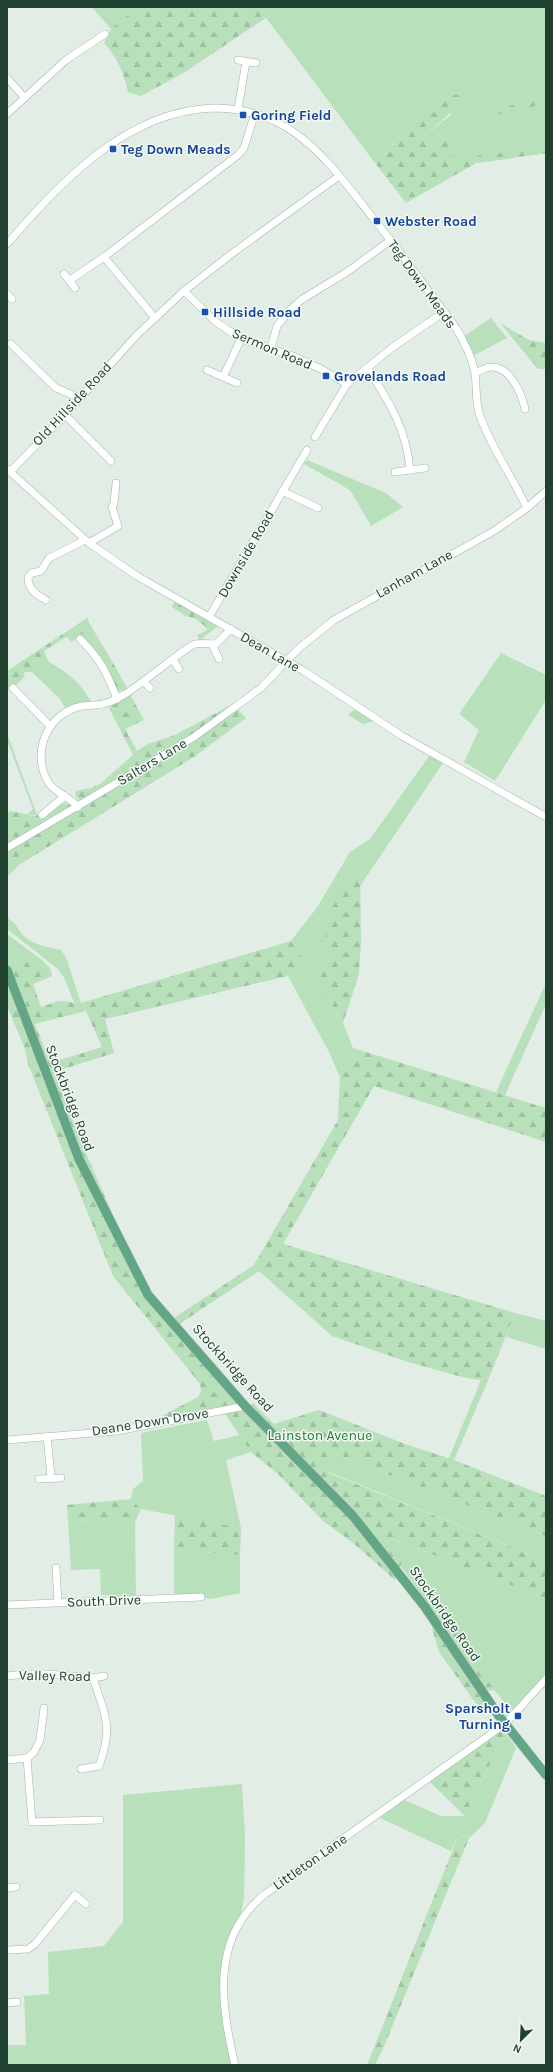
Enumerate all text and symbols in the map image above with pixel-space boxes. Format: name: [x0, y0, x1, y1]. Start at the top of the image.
place label: Goring Field: [251, 107, 331, 124]
marker: Goring Field: [238, 110, 248, 120]
place label: Teg Down Meads: [121, 141, 231, 158]
marker: Teg Down Meads: [108, 144, 118, 154]
place label: Webster Road: [385, 213, 477, 230]
marker: Webster Road: [372, 216, 382, 226]
street label: Teg Down Meads: [384, 236, 460, 332]
place label: Hillside Road: [213, 304, 301, 321]
marker: Hillside Road: [200, 307, 210, 317]
street label: Sermon Road: [229, 324, 315, 374]
street label: Old Hillside Road: [29, 359, 115, 449]
place label: Grovelands Road: [334, 368, 446, 385]
marker: Grovelands Road: [321, 371, 331, 381]
street label: Downside Road: [214, 507, 278, 601]
street label: Lanham Lane: [373, 546, 455, 602]
street label: Dean Lane: [237, 628, 303, 676]
street label: Salters Lane: [114, 735, 190, 789]
street label: Stockbridge Road: [42, 1042, 98, 1154]
street label: Stockbridge Road: [189, 1320, 277, 1416]
street label: Deane Down Drove: [90, 1404, 210, 1440]
park label: Lainston Avenue: [268, 1427, 373, 1444]
street label: Stockbridge Road: [406, 1563, 484, 1665]
street label: South Drive: [67, 1591, 141, 1611]
street label: Valley Road: [19, 1667, 91, 1685]
place label: Sparsholt Turning: [445, 1700, 510, 1733]
marker: Sparsholt Turning: [513, 1711, 523, 1721]
street label: Littleton Lane: [270, 1830, 350, 1894]
north arrow: [501, 2020, 541, 2060]
text: N: [511, 2041, 523, 2056]

